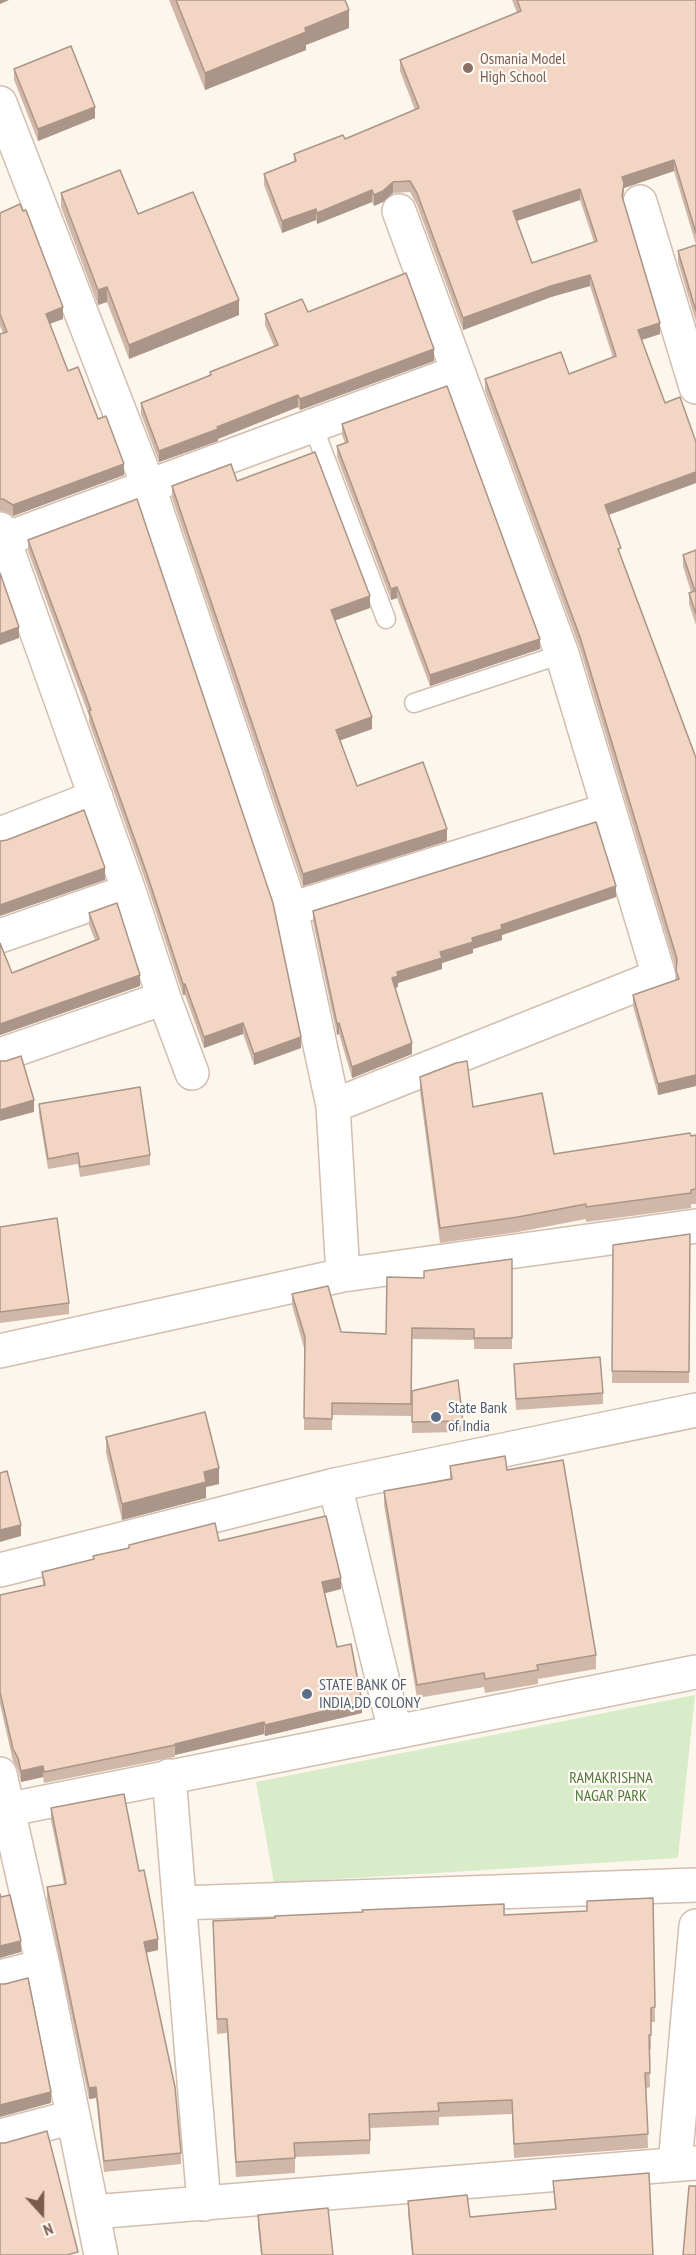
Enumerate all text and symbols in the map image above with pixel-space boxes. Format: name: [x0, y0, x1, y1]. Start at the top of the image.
place label: Osmania Model High School: [480, 49, 566, 87]
marker: Osmania Model High School: [461, 61, 475, 75]
place label: State Bank of India: [448, 1398, 507, 1436]
marker: State Bank of India: [429, 1410, 443, 1424]
place label: STATE BANK OF INDIA,DD COLONY: [319, 1675, 421, 1713]
marker: STATE BANK OF INDIA,DD COLONY: [300, 1687, 314, 1701]
park label: RAMAKRISHNA NAGAR PARK: [569, 1768, 653, 1806]
north arrow: [12, 2183, 72, 2243]
text: N: [41, 2219, 56, 2241]

